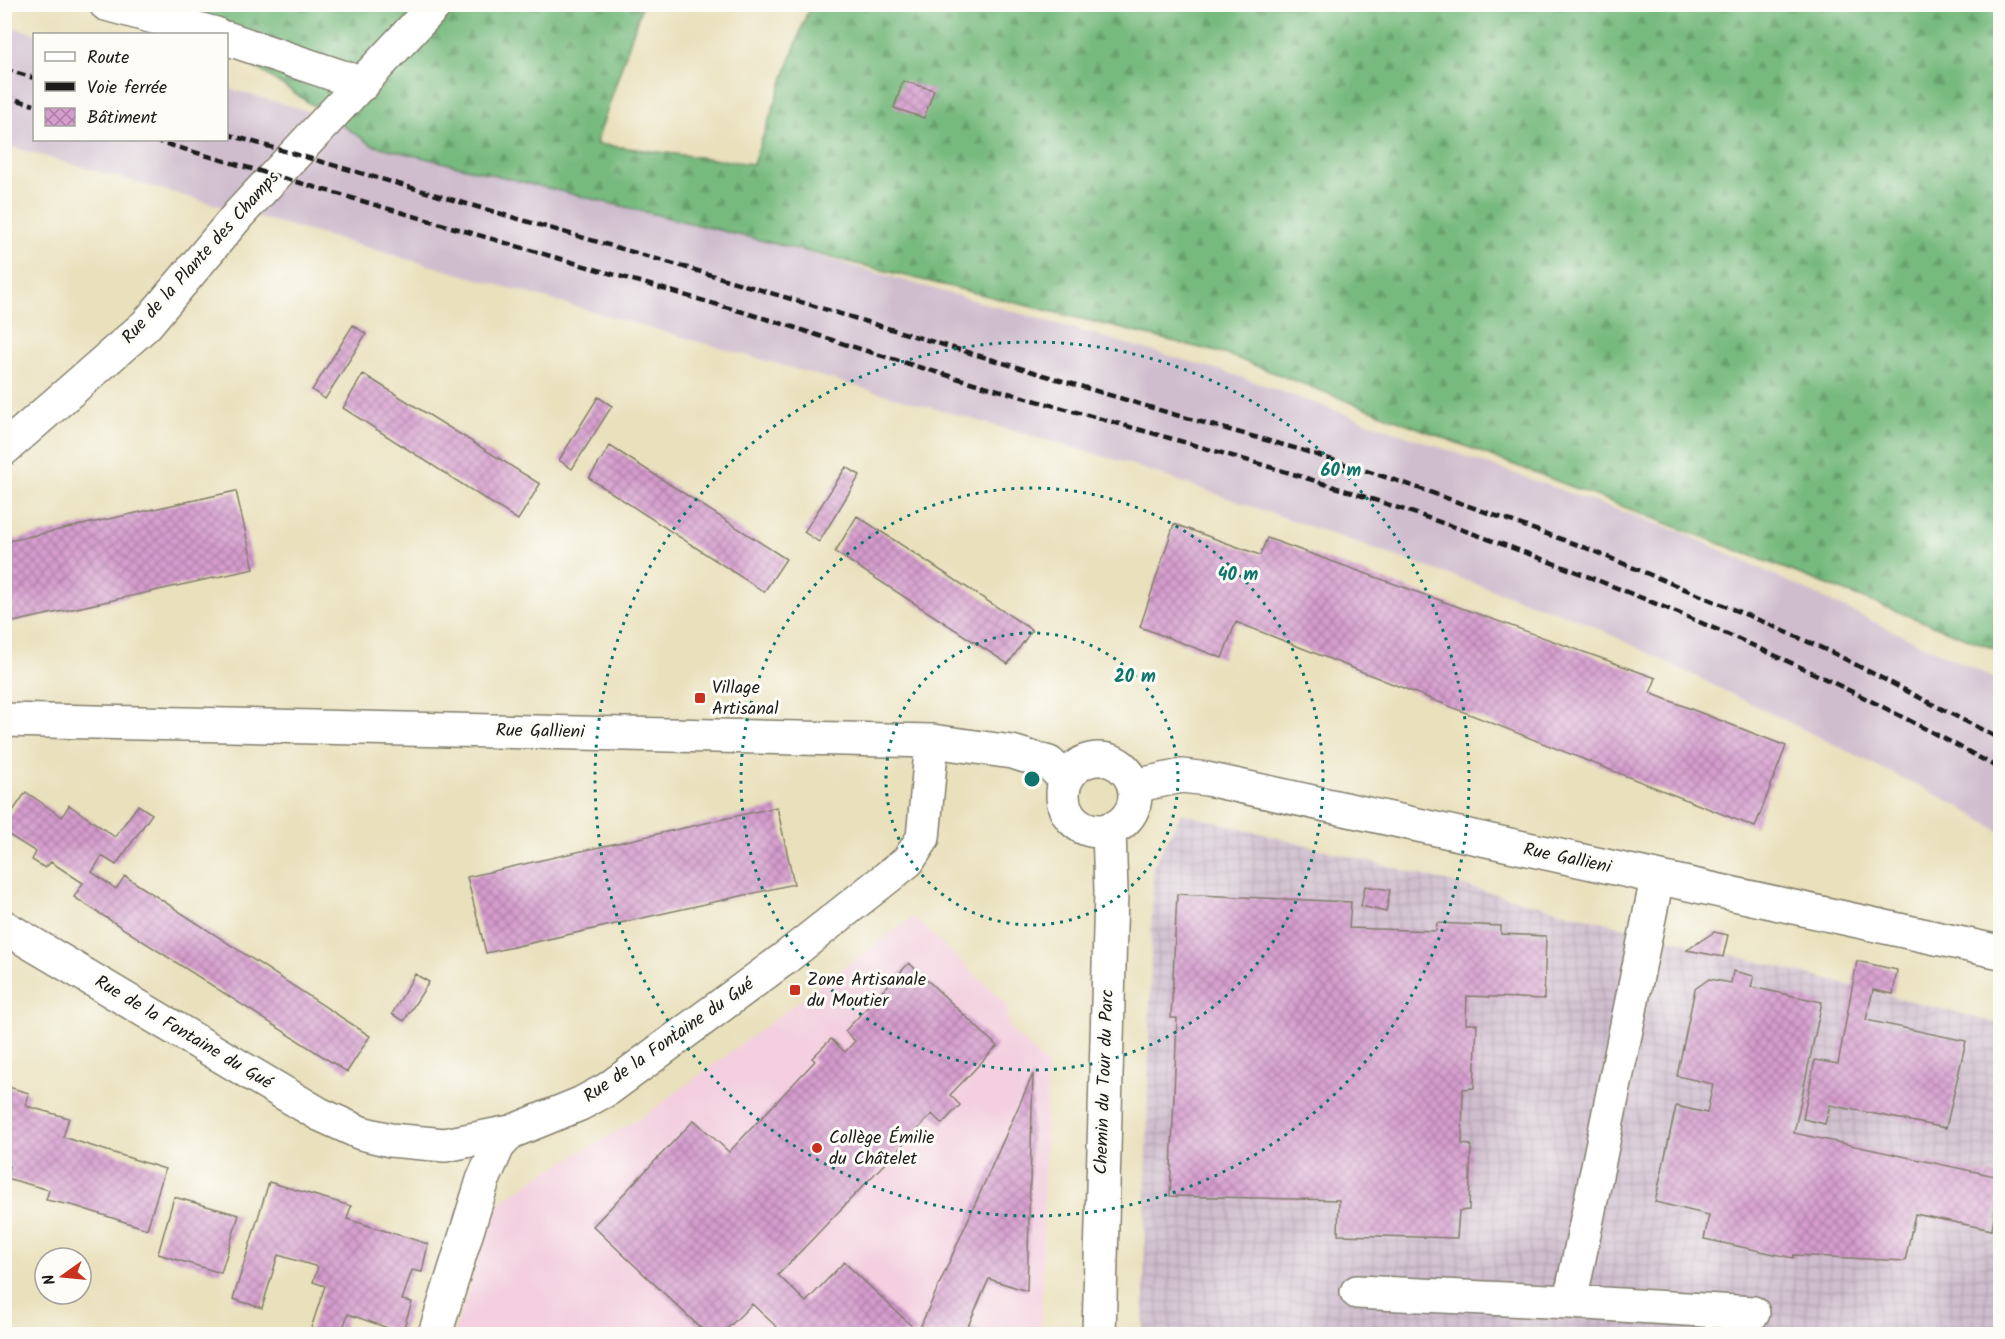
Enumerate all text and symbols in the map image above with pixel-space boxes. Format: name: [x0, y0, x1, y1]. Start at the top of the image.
legend: [33, 33, 228, 141]
text: Route: [87, 44, 129, 73]
text: Voie ferrée: [87, 74, 167, 103]
text: Bâtiment: [87, 104, 158, 133]
street label: Rue de la Plante des Champs: [115, 165, 287, 351]
text: 60 m: [1321, 457, 1362, 486]
text: 40 m: [1218, 561, 1259, 590]
text: 20 m: [1114, 663, 1156, 692]
place label: Village Artisanal: [712, 674, 779, 724]
marker: Village Artisanal: [693, 691, 707, 705]
street label: Rue Gallieni: [495, 717, 585, 747]
centre of rings: [1022, 769, 1042, 789]
street label: Rue Gallieni: [1520, 836, 1614, 883]
place label: Zone Artisanale du Moutier: [807, 966, 926, 1016]
street label: Rue de la Fontaine du Gué: [89, 968, 278, 1098]
street label: Rue de la Fontaine du Gué: [578, 970, 761, 1111]
marker: Zone Artisanale du Moutier: [788, 983, 802, 997]
street label: Chemin du Tour du Parc: [1087, 989, 1123, 1175]
place label: Collège Émilie du Châtelet: [829, 1124, 934, 1174]
marker: Collège Émilie du Châtelet: [810, 1141, 824, 1155]
north arrow: [33, 1246, 93, 1306]
text: N: [37, 1271, 63, 1288]

